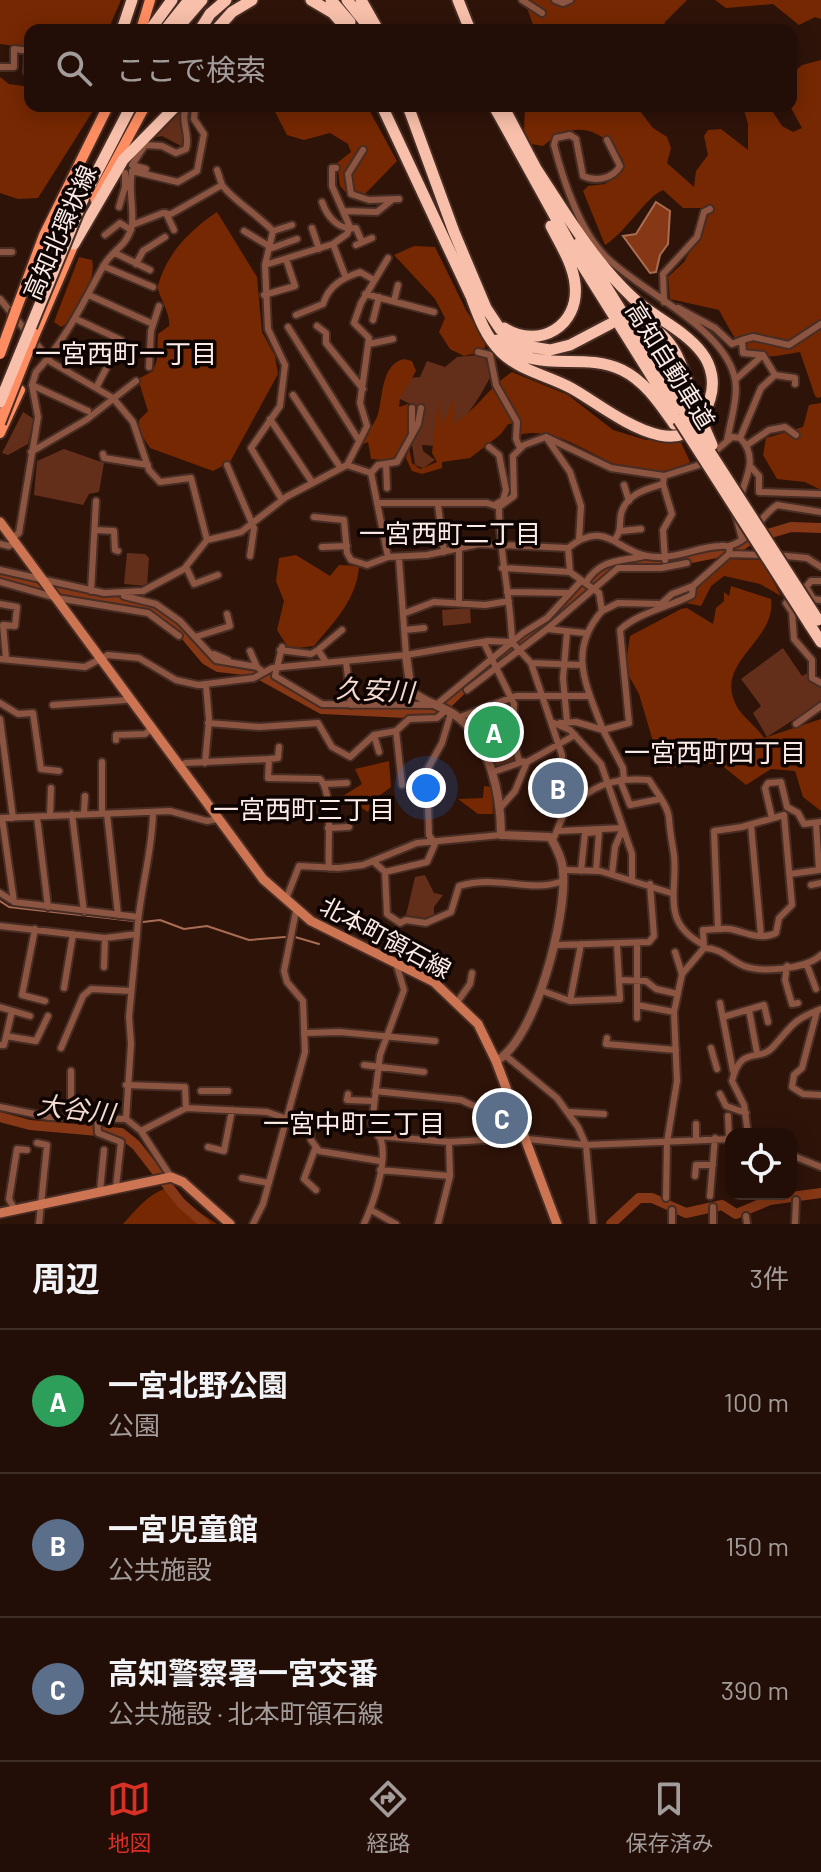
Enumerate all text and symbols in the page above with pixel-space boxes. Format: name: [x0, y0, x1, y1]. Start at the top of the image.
search box: [24, 24, 797, 112]
icon: search: [52, 46, 96, 90]
text: ここで検索: [116, 51, 266, 87]
street label: 高知北環状線: [16, 160, 102, 304]
street label: 高知自動車道: [621, 296, 721, 434]
district label: 一宮西町一丁目: [35, 337, 217, 368]
district label: 一宮西町二丁目: [359, 517, 541, 548]
water label: 久安川: [335, 671, 418, 707]
pin: A: [468, 702, 520, 762]
district label: 一宮西町四丁目: [624, 736, 806, 767]
pin: B: [532, 758, 584, 818]
your location: [406, 768, 446, 808]
district label: 一宮西町三丁目: [213, 793, 395, 824]
street label: 北本町領石線: [316, 890, 456, 984]
water label: 大谷川: [35, 1088, 120, 1129]
pin: C: [476, 1088, 528, 1148]
district label: 一宮中町三丁目: [263, 1107, 445, 1138]
map controls: [725, 1128, 797, 1200]
button: locate: [725, 1128, 797, 1200]
text: 周辺: [32, 1257, 100, 1298]
text: 3件: [750, 1262, 789, 1293]
text: 一宮北野公園: [108, 1366, 288, 1402]
text: A: [49, 1386, 67, 1417]
text: 100 m: [724, 1386, 789, 1417]
text: 公園: [108, 1409, 160, 1440]
text: 一宮児童館: [108, 1510, 258, 1546]
text: B: [50, 1530, 66, 1561]
text: 150 m: [725, 1530, 789, 1561]
text: 公共施設: [108, 1553, 212, 1584]
text: 高知警察署一宮交番: [108, 1654, 378, 1690]
text: C: [50, 1674, 66, 1705]
text: 390 m: [721, 1674, 789, 1705]
text: 公共施設 · 北本町領石線: [108, 1697, 384, 1728]
tab: 地図: [107, 1777, 152, 1857]
tab: 経路: [366, 1777, 411, 1857]
tab: 保存済み: [625, 1777, 714, 1857]

